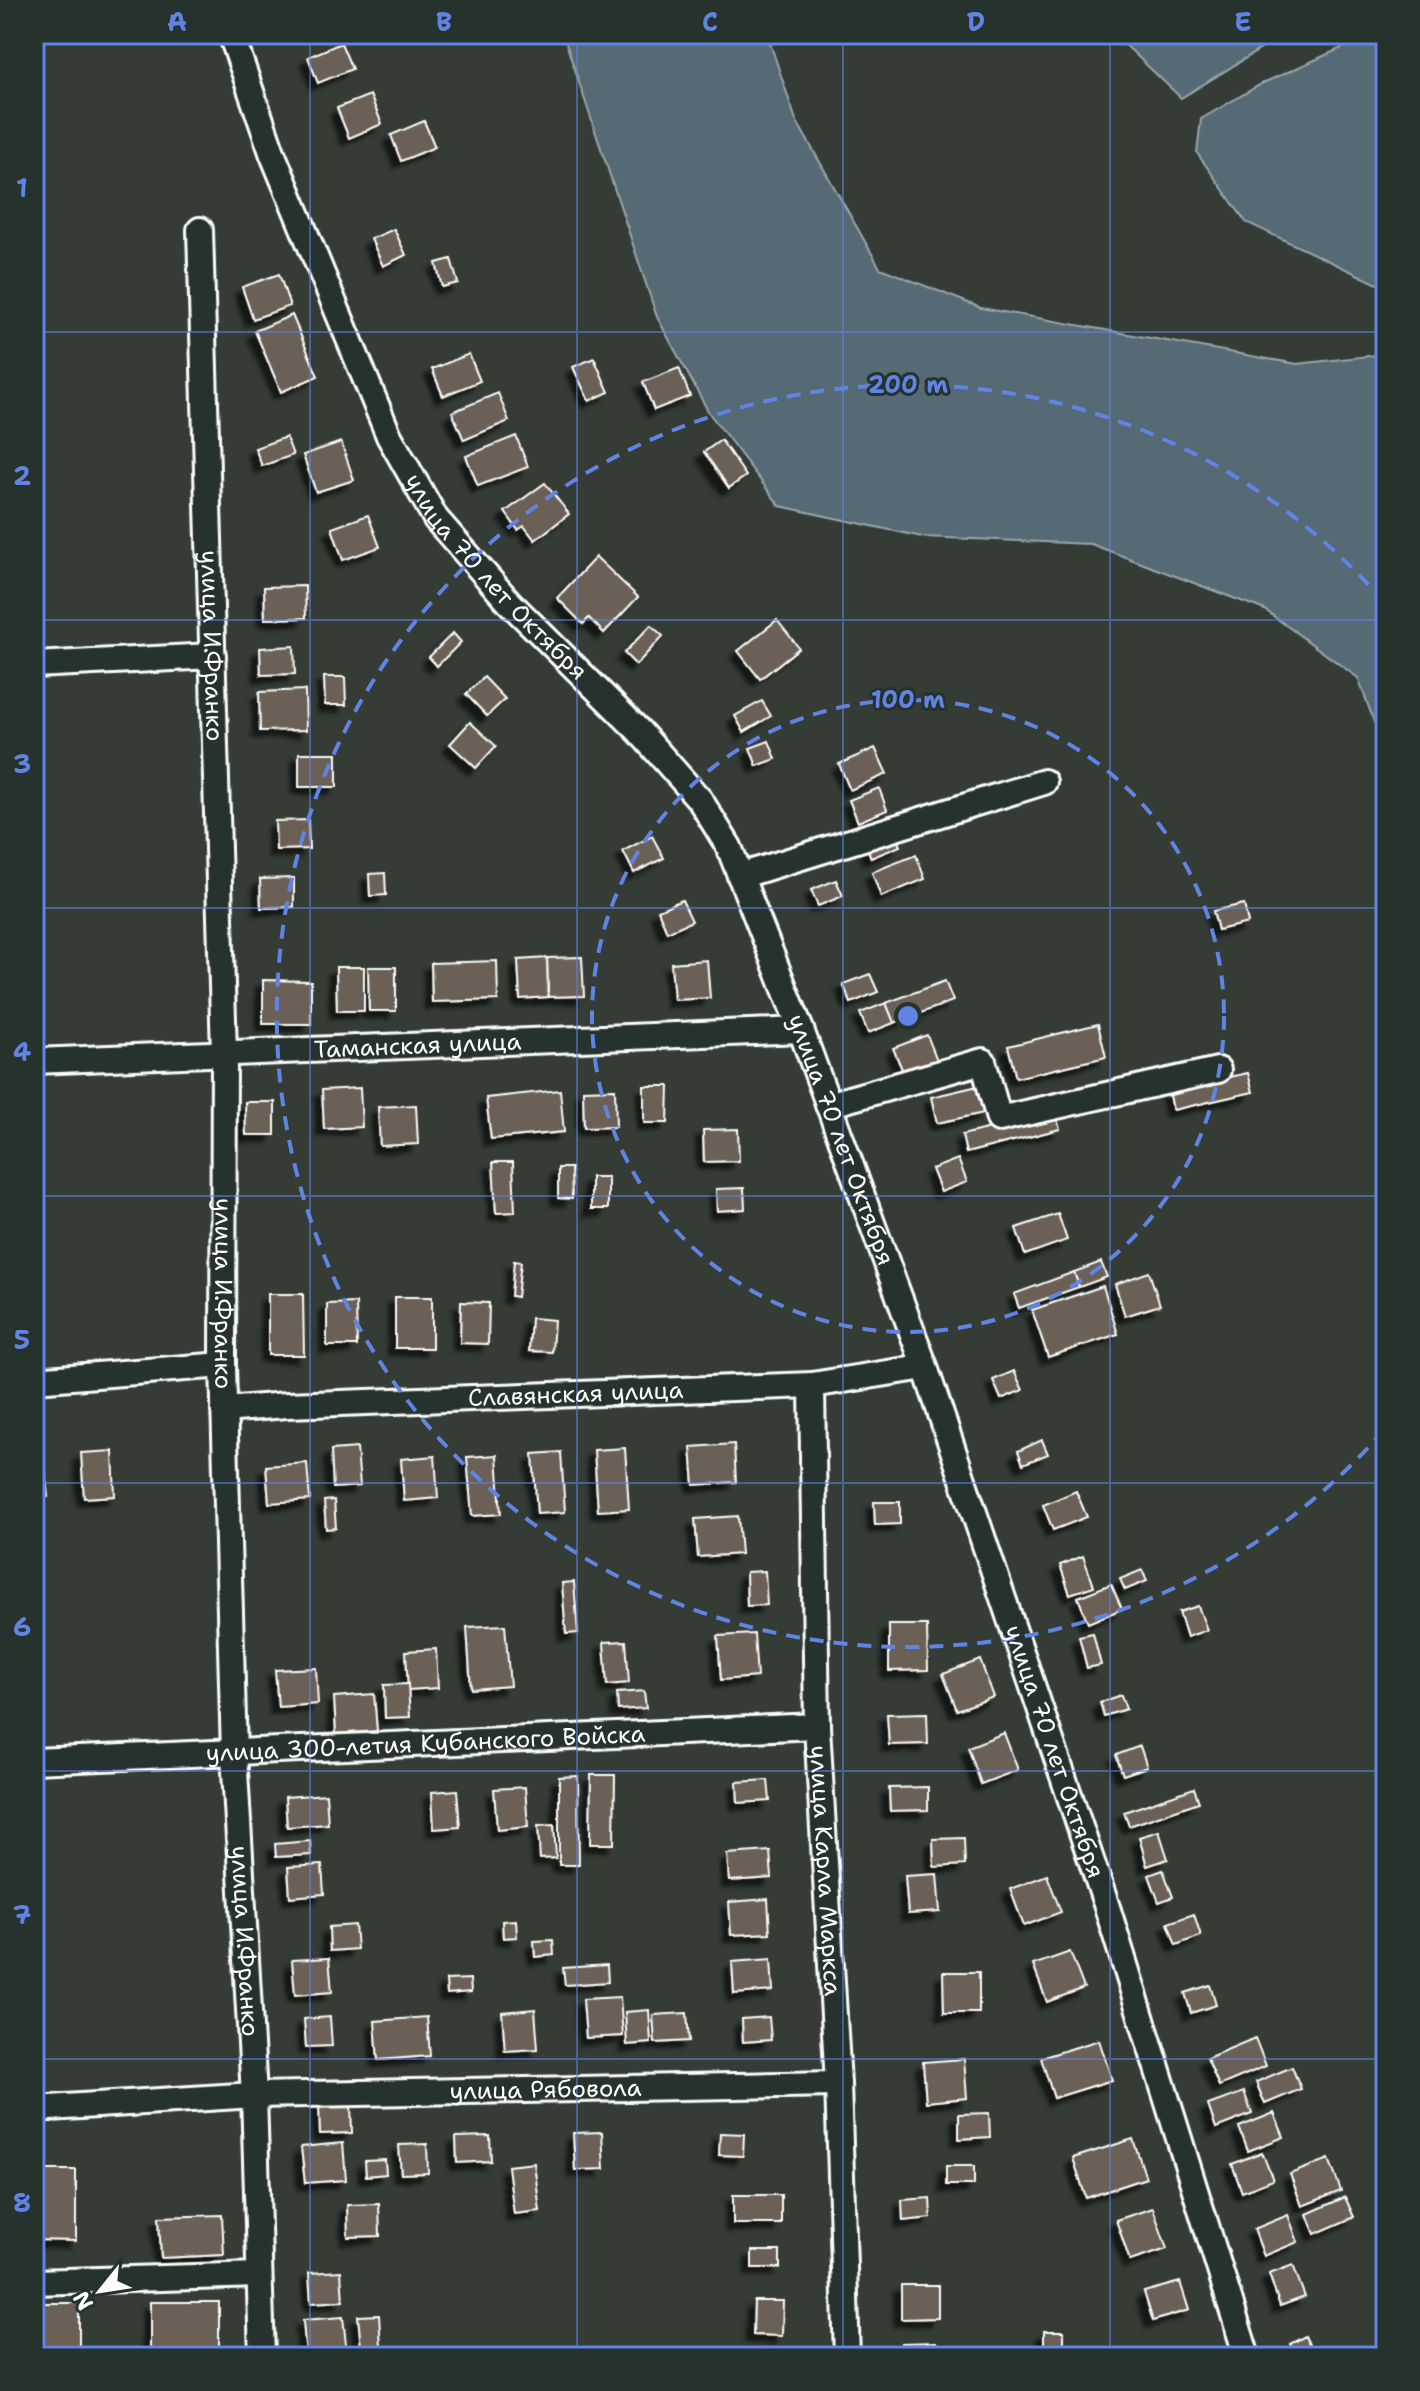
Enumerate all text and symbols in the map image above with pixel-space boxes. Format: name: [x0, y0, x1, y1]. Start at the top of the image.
text: A: [167, 4, 187, 39]
text: B: [436, 4, 452, 39]
text: C: [702, 4, 718, 39]
text: D: [967, 4, 985, 39]
text: E: [1234, 4, 1252, 39]
text: 1: [16, 170, 28, 205]
text: 200 m: [868, 369, 948, 401]
text: 2: [13, 458, 31, 493]
street label: улица 70 лет Октября: [397, 468, 594, 687]
street label: улица И.Франко: [193, 550, 231, 742]
text: 100 m: [871, 684, 945, 716]
text: 3: [13, 746, 31, 781]
centre of rings: [894, 1002, 922, 1030]
street label: улица 70 лет Октября: [780, 1010, 902, 1270]
street label: Таманская улица: [313, 1025, 522, 1066]
text: 4: [13, 1034, 31, 1069]
street label: улица И.Франко: [207, 1198, 240, 1390]
text: 5: [14, 1322, 30, 1357]
street label: Славянская улица: [467, 1374, 684, 1414]
text: 6: [13, 1609, 31, 1644]
street label: улица 70 лет Октября: [997, 1621, 1112, 1882]
street label: улица 300-летия Кубанского Войска: [205, 1718, 646, 1769]
street label: улица Карла Маркса: [802, 1744, 849, 1997]
street label: улица И.Франко: [223, 1845, 267, 2037]
text: 7: [13, 1897, 31, 1932]
street label: улица Рябовола: [449, 2072, 642, 2107]
text: 8: [13, 2185, 31, 2220]
north arrow: [60, 2251, 140, 2331]
text: N: [66, 2286, 100, 2316]

